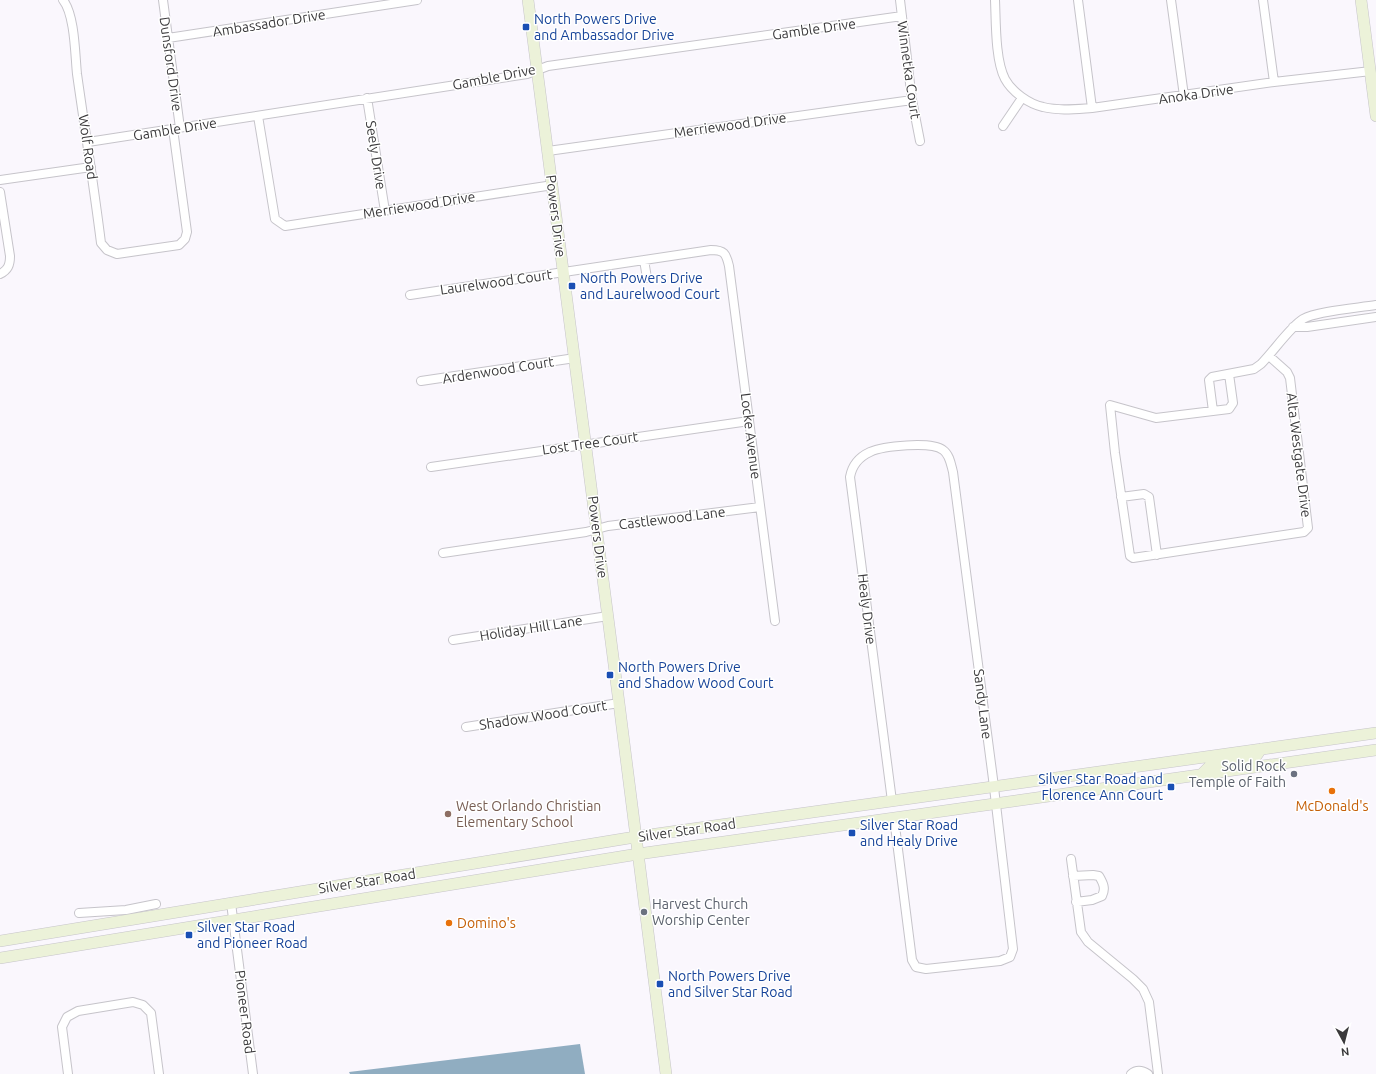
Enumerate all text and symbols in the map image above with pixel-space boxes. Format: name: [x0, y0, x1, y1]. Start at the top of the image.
street label: Ambassador Drive: [211, 6, 327, 40]
place label: North Powers Drive and Ambassador Drive: [534, 11, 675, 43]
street label: Gamble Drive: [771, 15, 857, 43]
street label: Dunsford Drive: [156, 16, 186, 112]
street label: Winnetka Court: [894, 20, 924, 121]
marker: North Powers Drive and Ambassador Drive: [521, 22, 531, 32]
street label: Gamble Drive: [451, 61, 537, 93]
street label: Anoka Drive: [1157, 81, 1235, 107]
street label: Merriewood Drive: [673, 109, 787, 141]
street label: Wolf Road: [76, 113, 100, 181]
street label: Gamble Drive: [132, 114, 218, 144]
street label: Seely Drive: [363, 119, 389, 191]
street label: Powers Drive: [543, 174, 569, 258]
street label: Merriewood Drive: [362, 188, 476, 222]
street label: Laurelwood Court: [439, 266, 554, 298]
place label: North Powers Drive and Laurelwood Court: [580, 270, 720, 302]
marker: North Powers Drive and Laurelwood Court: [567, 281, 577, 291]
street label: Ardenwood Court: [441, 353, 555, 387]
street label: Locke Avenue: [738, 392, 764, 480]
street label: Alta Westgate Drive: [1283, 392, 1315, 518]
street label: Lost Tree Court: [541, 428, 640, 458]
street label: Powers Drive: [585, 495, 611, 579]
street label: Castlewood Lane: [618, 504, 726, 532]
street label: Healy Drive: [855, 573, 879, 645]
street label: Holiday Hill Lane: [478, 612, 584, 644]
place label: North Powers Drive and Shadow Wood Court: [618, 659, 774, 691]
street label: Sandy Lane: [971, 668, 995, 740]
marker: North Powers Drive and Shadow Wood Court: [605, 670, 615, 680]
street label: Shadow Wood Court: [478, 697, 608, 733]
place label: Solid Rock Temple of Faith: [1189, 758, 1286, 790]
marker: Solid Rock Temple of Faith: [1289, 769, 1299, 779]
place label: Silver Star Road and Florence Ann Court: [1038, 771, 1163, 803]
marker: Silver Star Road and Florence Ann Court: [1166, 782, 1176, 792]
marker: McDonald's: [1327, 786, 1337, 796]
place label: West Orlando Christian Elementary School: [456, 798, 601, 830]
place label: McDonald's: [1295, 798, 1369, 814]
marker: West Orlando Christian Elementary School: [443, 809, 453, 819]
street label: Silver Star Road: [637, 815, 737, 845]
place label: Silver Star Road and Healy Drive: [860, 817, 958, 849]
marker: Silver Star Road and Healy Drive: [847, 828, 857, 838]
street label: Silver Star Road: [317, 865, 417, 897]
place label: Harvest Church Worship Center: [652, 896, 751, 928]
marker: Harvest Church Worship Center: [639, 907, 649, 917]
place label: Domino's: [457, 915, 516, 931]
marker: Domino's: [444, 918, 454, 928]
place label: Silver Star Road and Pioneer Road: [197, 919, 308, 951]
marker: Silver Star Road and Pioneer Road: [184, 930, 194, 940]
place label: North Powers Drive and Silver Star Road: [668, 968, 793, 1000]
street label: Pioneer Road: [232, 969, 258, 1055]
marker: North Powers Drive and Silver Star Road: [655, 979, 665, 989]
north arrow: [1324, 1022, 1364, 1062]
text: N: [1340, 1045, 1350, 1058]

